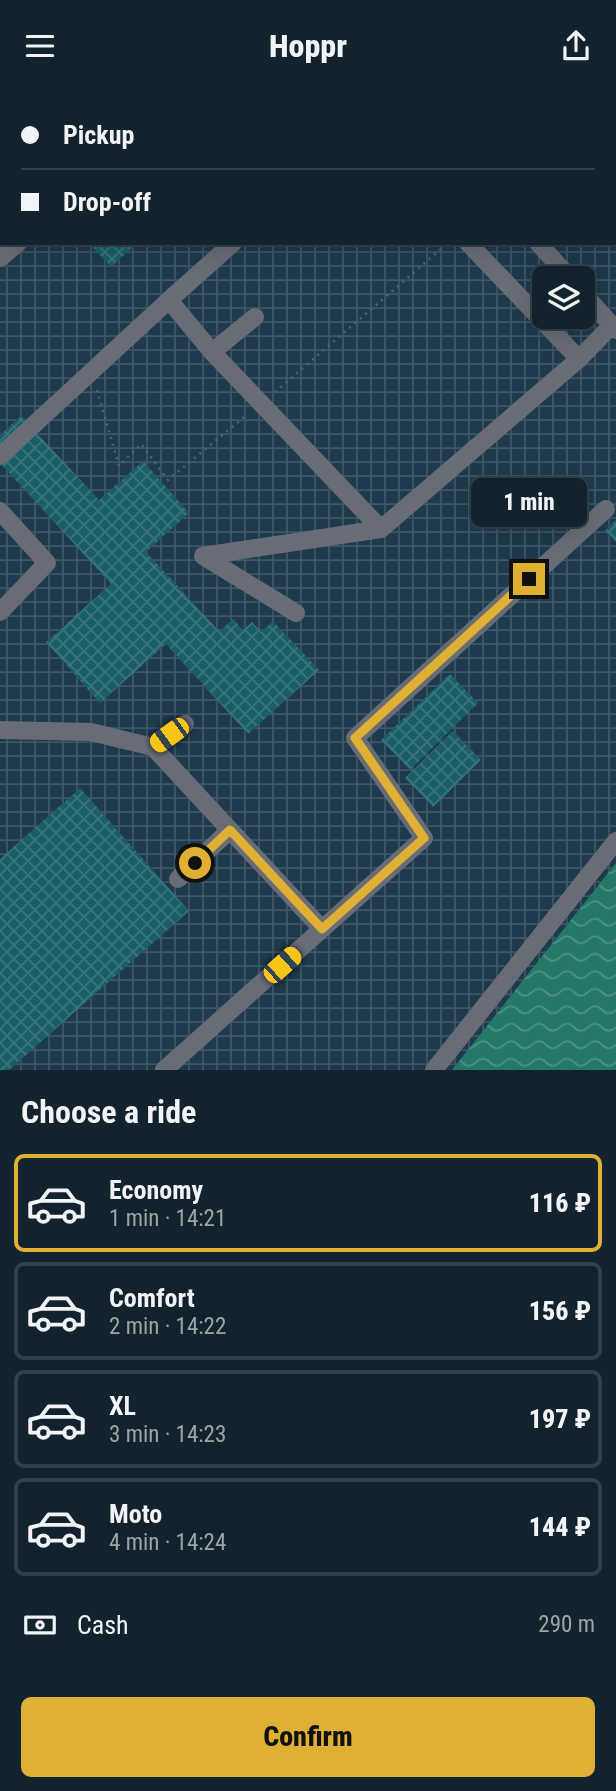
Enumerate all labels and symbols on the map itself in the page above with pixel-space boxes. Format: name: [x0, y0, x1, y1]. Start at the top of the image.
callout: 1 min: [471, 477, 587, 526]
route end: [513, 563, 545, 595]
car: [146, 714, 193, 756]
route start: [179, 847, 211, 879]
car: [260, 943, 305, 987]

